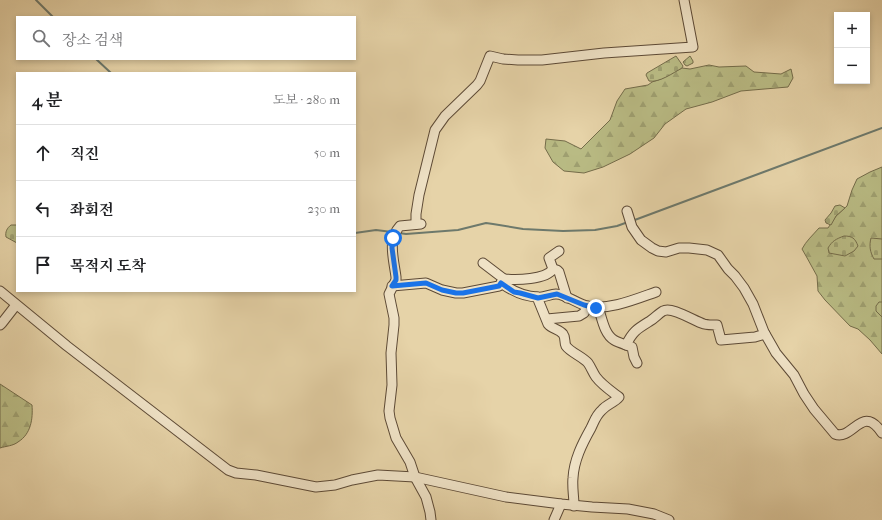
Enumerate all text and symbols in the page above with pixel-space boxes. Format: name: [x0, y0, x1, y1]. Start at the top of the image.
map controls: [834, 12, 870, 84]
button: +: [834, 12, 870, 48]
search box: [16, 16, 356, 60]
icon: search: [30, 27, 52, 49]
text: 장소 검색: [62, 31, 123, 49]
button: −: [834, 48, 870, 84]
text: 4 분: [32, 90, 62, 110]
text: 도보 · 280 m: [273, 92, 340, 107]
icon: ahead: [32, 142, 54, 164]
text: 직진: [70, 145, 99, 163]
text: 50 m: [314, 145, 340, 160]
icon: left: [32, 198, 54, 220]
text: 좌회전: [70, 201, 113, 219]
text: 230 m: [307, 201, 340, 216]
route start: [384, 229, 402, 247]
icon: arrive: [32, 254, 54, 276]
text: 목적지 도착: [70, 257, 146, 275]
route end: [587, 299, 605, 317]

